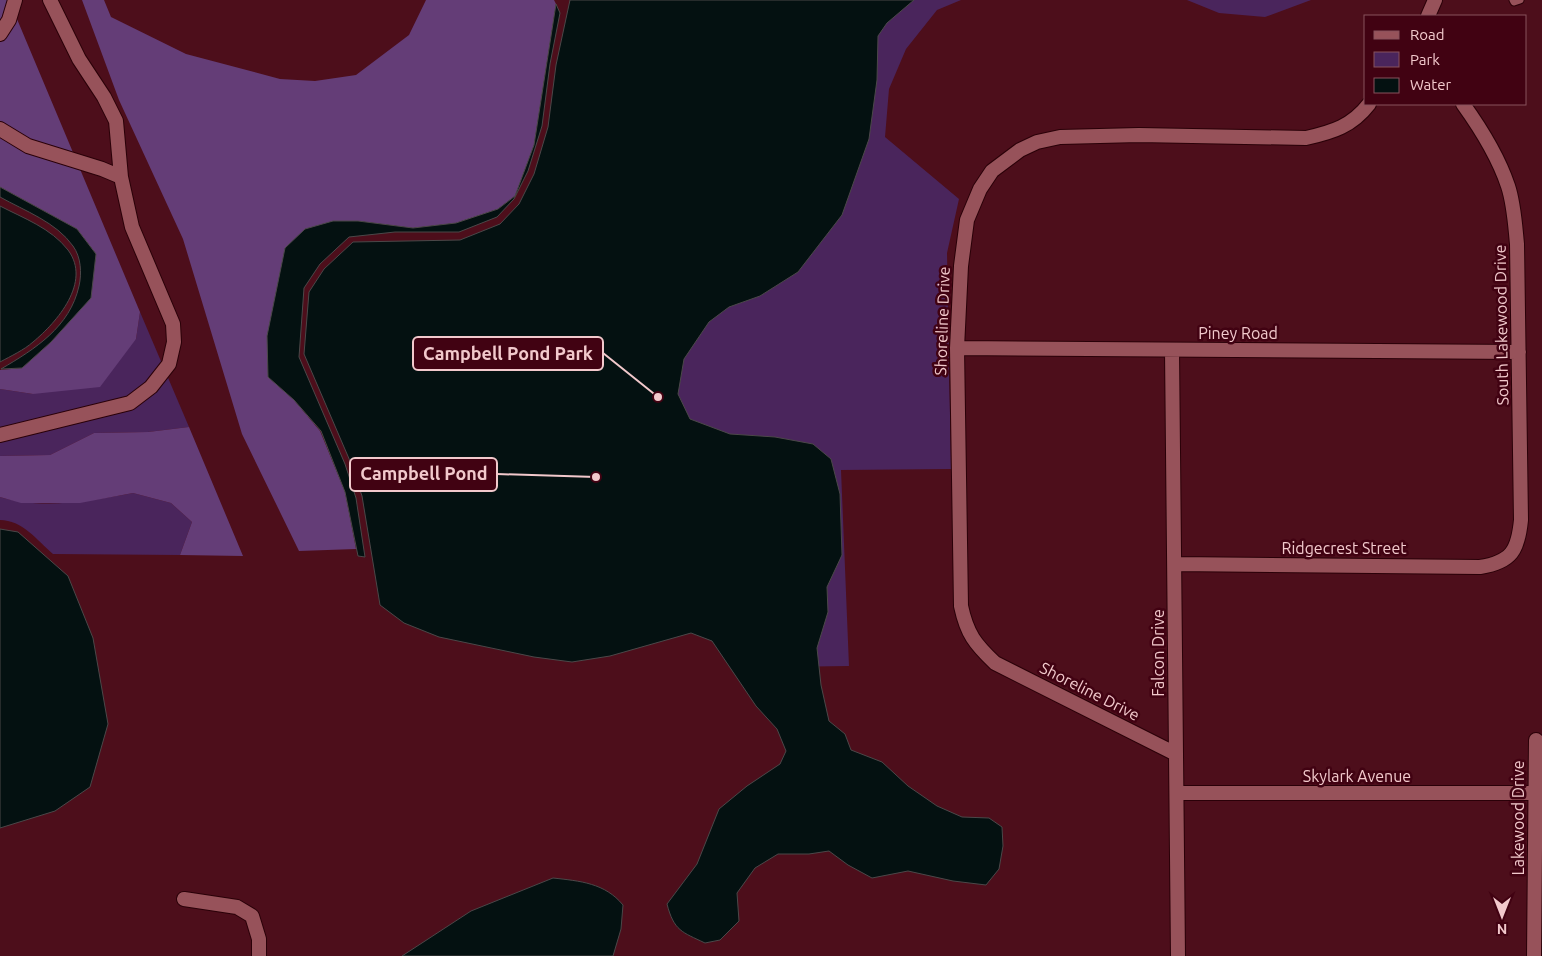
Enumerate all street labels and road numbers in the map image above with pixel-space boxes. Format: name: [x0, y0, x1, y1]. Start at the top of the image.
street label: South Lakewood Drive: [1491, 244, 1511, 406]
street label: Shoreline Drive: [931, 266, 953, 376]
street label: Piney Road: [1198, 324, 1278, 342]
street label: Ridgecrest Street: [1281, 539, 1407, 557]
street label: Falcon Drive: [1149, 609, 1167, 697]
street label: Shoreline Drive: [1037, 658, 1143, 724]
street label: Lakewood Drive: [1509, 761, 1527, 876]
street label: Skylark Avenue: [1303, 767, 1411, 785]

